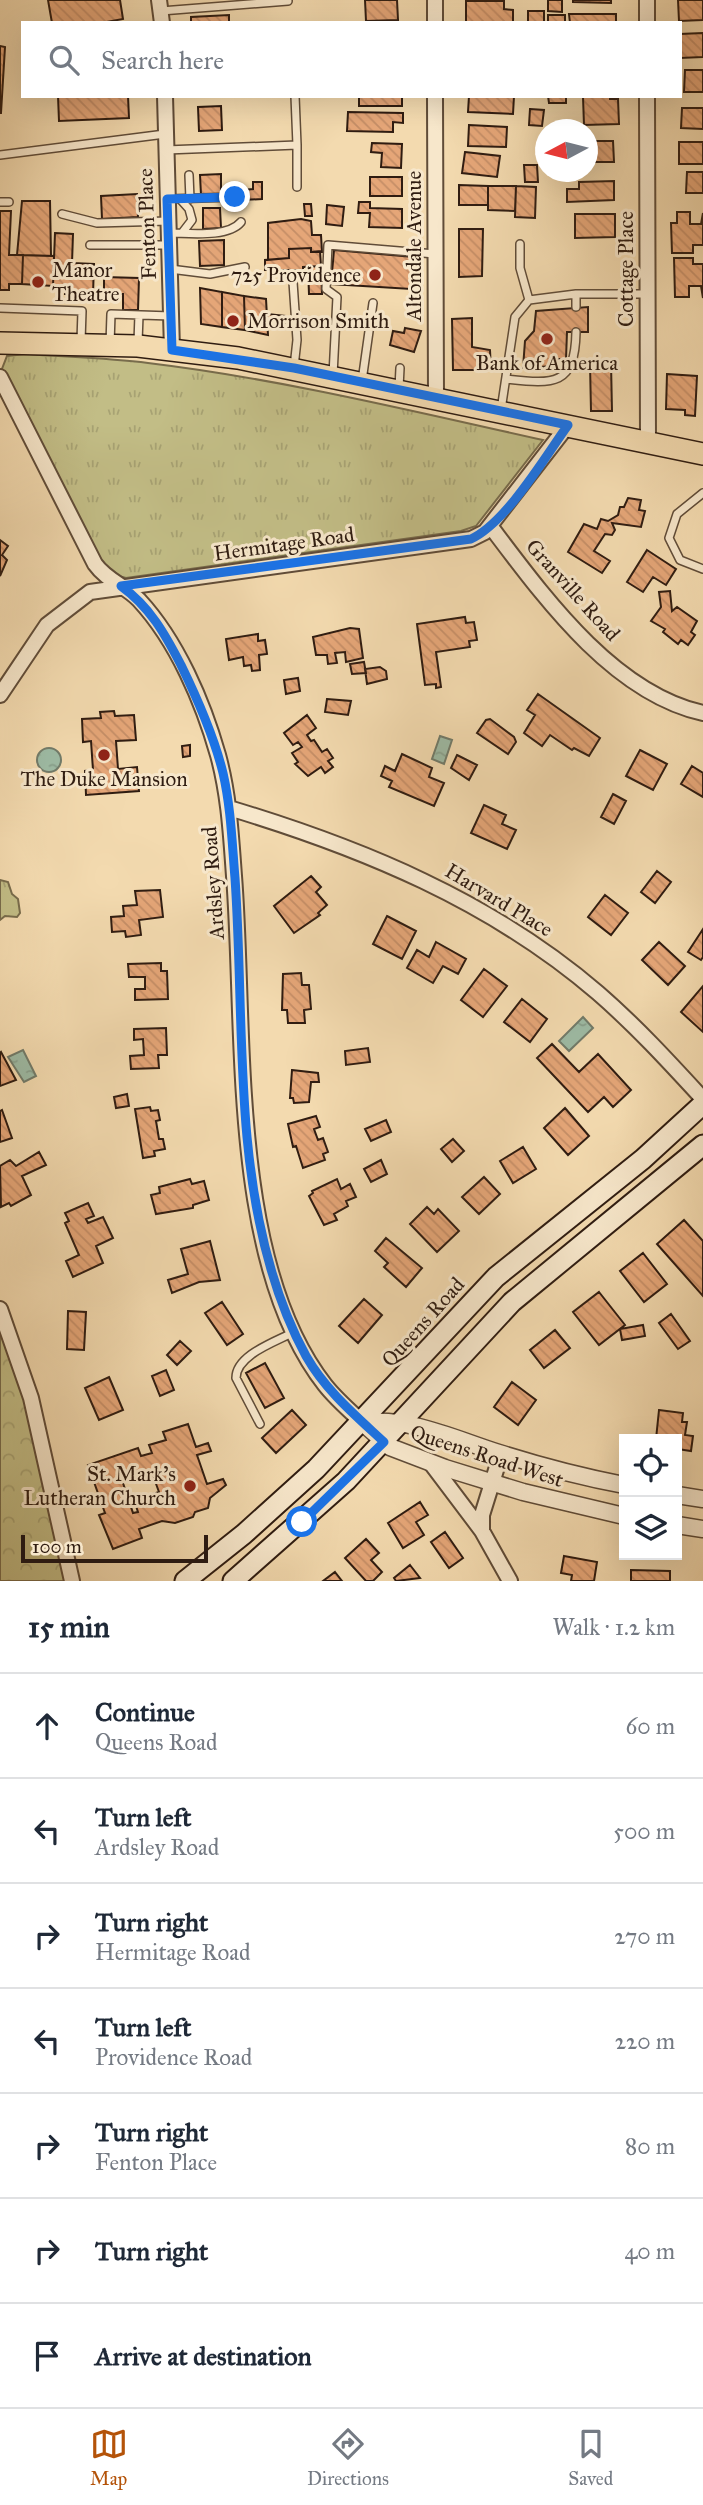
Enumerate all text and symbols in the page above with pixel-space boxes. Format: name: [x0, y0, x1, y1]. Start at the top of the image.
search box: [21, 21, 682, 98]
icon: search: [45, 41, 83, 79]
text: Search here: [101, 44, 224, 76]
north arrow: [535, 119, 598, 182]
street label: Fenton Place: [132, 168, 162, 280]
street label: Altondale Avenue: [401, 170, 427, 322]
route end: [219, 181, 250, 212]
street label: Cottage Place: [613, 211, 639, 327]
place label: Manor Theatre: [52, 257, 120, 307]
place label: 725 Providence: [231, 262, 361, 288]
marker: 725 Providence: [367, 267, 383, 283]
marker: Manor Theatre: [30, 274, 46, 290]
place label: Morrison Smith: [247, 308, 390, 334]
marker: Morrison Smith: [225, 313, 241, 329]
marker: Bank of America: [539, 331, 555, 347]
place label: Bank of America: [476, 350, 618, 376]
street label: Hermitage Road: [212, 521, 357, 567]
street label: Granville Road: [520, 534, 626, 647]
marker: The Duke Mansion: [96, 747, 112, 763]
place label: The Duke Mansion: [20, 766, 188, 792]
street label: Ardsley Road: [196, 825, 230, 942]
street label: Harvard Place: [440, 858, 558, 942]
street label: Queens Road: [376, 1271, 470, 1372]
street label: Queens Road West: [407, 1419, 567, 1493]
map controls: [619, 1434, 682, 1560]
button: locate: [619, 1434, 682, 1497]
place label: St. Mark's Lutheran Church: [24, 1461, 176, 1511]
marker: St. Mark's Lutheran Church: [182, 1478, 198, 1494]
button: layers: [619, 1497, 682, 1560]
route start: [286, 1506, 317, 1537]
scale bar: [21, 1532, 208, 1564]
text: 100 m: [32, 1535, 82, 1558]
text: 15 min: [28, 1609, 110, 1645]
text: Walk · 1.2 km: [553, 1613, 675, 1641]
text: Continue: [95, 1696, 195, 1728]
icon: ahead: [28, 1707, 66, 1745]
text: 60 m: [626, 1712, 675, 1740]
text: Queens Road: [95, 1728, 217, 1756]
text: Turn left: [95, 1801, 191, 1833]
icon: left: [28, 1812, 66, 1850]
text: 500 m: [613, 1817, 675, 1845]
text: Ardsley Road: [95, 1833, 219, 1861]
text: Turn right: [95, 1906, 208, 1938]
icon: right: [28, 1917, 66, 1955]
text: 270 m: [614, 1922, 675, 1950]
text: Hermitage Road: [95, 1938, 251, 1966]
text: Turn left: [95, 2011, 191, 2043]
icon: left: [28, 2022, 66, 2060]
text: 220 m: [615, 2027, 675, 2055]
text: Providence Road: [95, 2043, 252, 2071]
text: Turn right: [95, 2116, 208, 2148]
icon: right: [28, 2127, 66, 2165]
text: 80 m: [625, 2132, 675, 2160]
text: Fenton Place: [95, 2148, 217, 2176]
icon: right: [28, 2232, 66, 2270]
text: Turn right: [95, 2235, 208, 2267]
text: 40 m: [625, 2237, 675, 2265]
icon: arrive: [28, 2337, 66, 2375]
text: Arrive at destination: [95, 2340, 312, 2372]
tab: Map: [90, 2425, 128, 2490]
tab: Directions: [307, 2425, 389, 2490]
tab: Saved: [568, 2425, 613, 2490]

